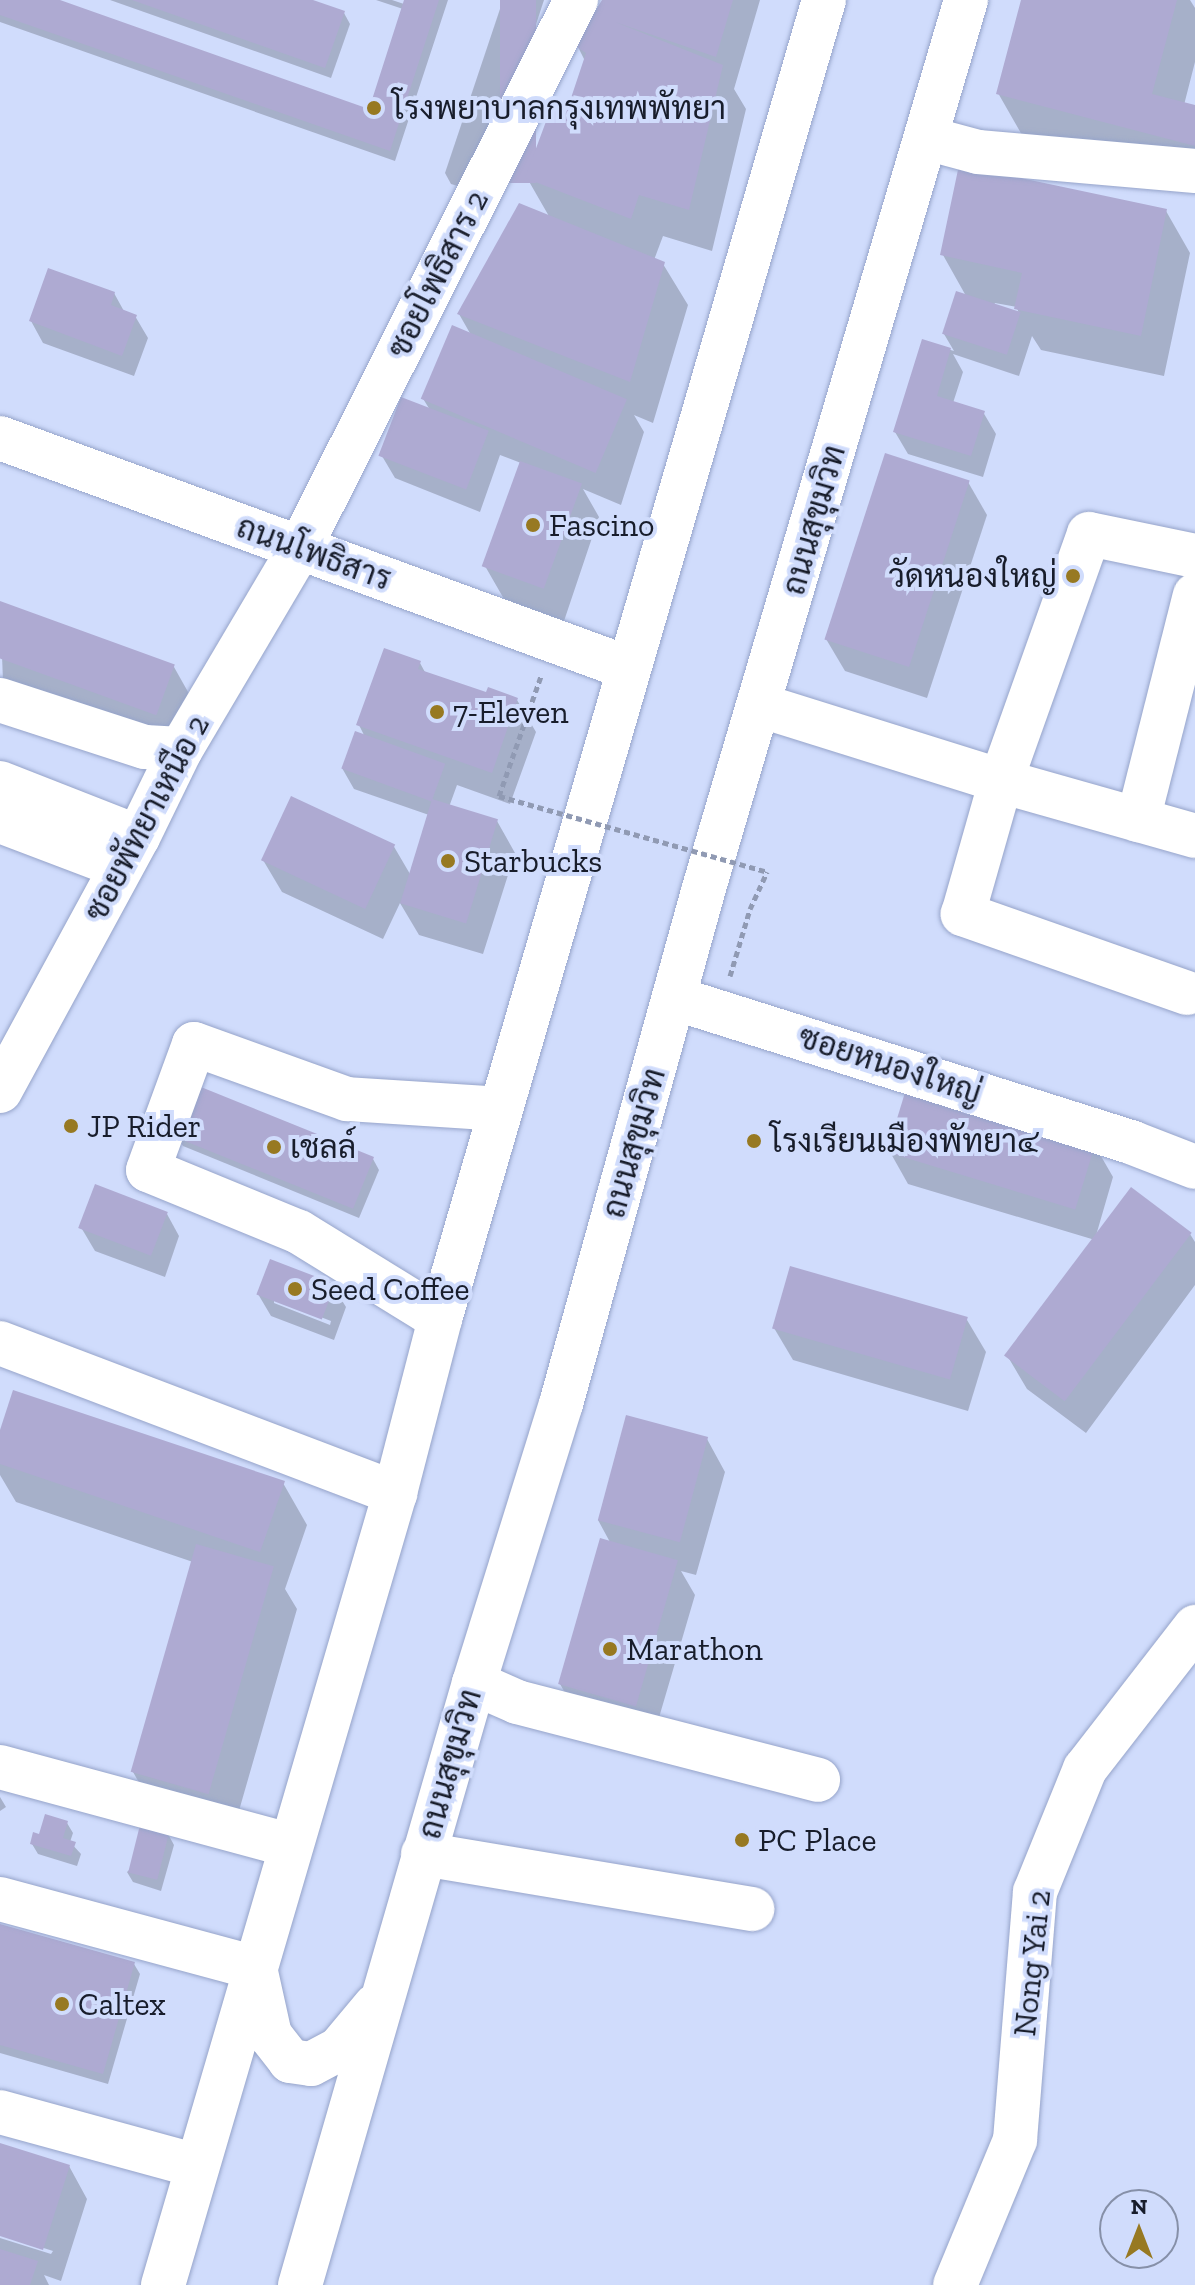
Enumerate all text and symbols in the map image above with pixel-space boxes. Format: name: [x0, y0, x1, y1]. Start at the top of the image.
place label: โรงพยาบาลกรุงเทพพัทยา: [392, 89, 726, 127]
marker: โรงพยาบาลกรุงเทพพัทยา: [363, 97, 385, 119]
street label: ซอยโพธิสาร 2: [379, 184, 497, 364]
street label: ถนนสุขุมวิท: [774, 441, 854, 599]
place label: Fascino: [549, 506, 654, 544]
street label: ถนนโพธิสาร: [232, 507, 396, 599]
marker: Fascino: [524, 516, 542, 534]
place label: วัดหนองใหญ่: [889, 557, 1057, 595]
marker: วัดหนองใหญ่: [1064, 567, 1082, 585]
place label: 7-Eleven: [453, 693, 569, 731]
marker: 7-Eleven: [428, 703, 446, 721]
street label: ซอยพัทยาเหนือ 2: [77, 708, 217, 928]
place label: Starbucks: [464, 842, 602, 880]
marker: Starbucks: [439, 852, 457, 870]
street label: ซอยหนองใหญ่: [794, 1017, 986, 1113]
street label: ถนนสุขุมวิท: [594, 1064, 674, 1222]
place label: JP Rider: [87, 1107, 202, 1145]
marker: JP Rider: [62, 1117, 80, 1135]
place label: โรงเรียนเมืองพัทยา๔: [770, 1122, 1039, 1160]
place label: เชลล์: [290, 1128, 356, 1166]
marker: โรงเรียนเมืองพัทยา๔: [745, 1132, 763, 1150]
marker: เชลล์: [265, 1138, 283, 1156]
place label: Seed Coffee: [311, 1270, 470, 1308]
marker: Seed Coffee: [286, 1280, 304, 1298]
place label: Marathon: [626, 1630, 763, 1668]
marker: Marathon: [601, 1640, 619, 1658]
street label: ถนนสุขุมวิท: [410, 1685, 490, 1843]
place label: PC Place: [758, 1821, 876, 1859]
marker: PC Place: [733, 1831, 751, 1849]
street label: Nong Yai 2: [1005, 1887, 1059, 2039]
place label: Caltex: [78, 1985, 166, 2023]
marker: Caltex: [53, 1995, 71, 2013]
north arrow: [1099, 2189, 1179, 2269]
text: N: [1131, 2193, 1147, 2220]

